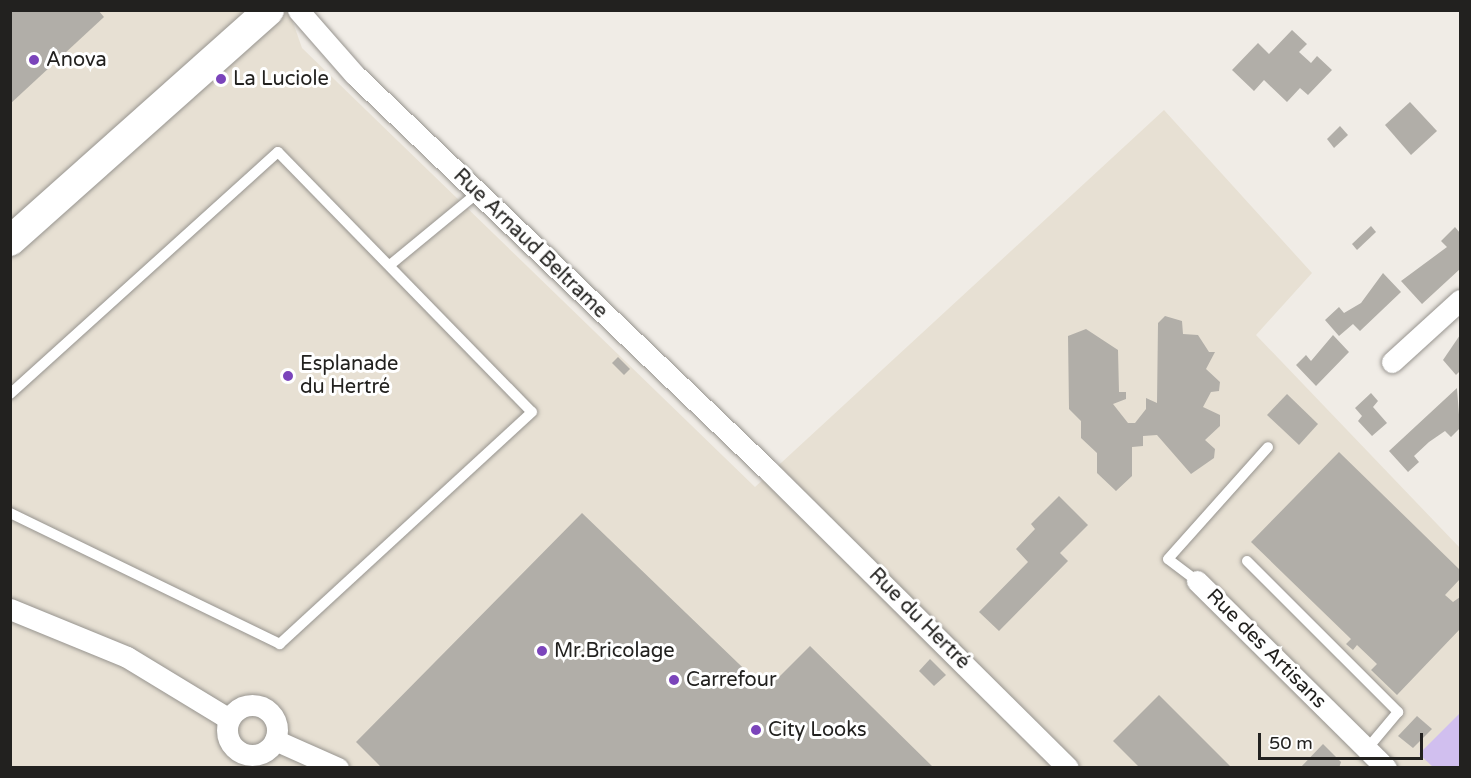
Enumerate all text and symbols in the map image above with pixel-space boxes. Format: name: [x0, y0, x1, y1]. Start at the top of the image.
place label: Anova: [46, 48, 107, 72]
marker: Anova: [27, 53, 41, 67]
place label: La Luciole: [233, 67, 329, 91]
marker: La Luciole: [214, 72, 228, 86]
street label: Rue Arnaud Beltrame: [448, 164, 612, 324]
place label: Esplanade du Hertré: [300, 352, 398, 399]
marker: Esplanade du Hertré: [281, 369, 295, 383]
street label: Rue du Hertré: [863, 563, 975, 675]
street label: Rue des Artisans: [1201, 584, 1331, 714]
place label: Mr.Bricolage: [554, 639, 675, 663]
marker: Mr.Bricolage: [535, 644, 549, 658]
place label: Carrefour: [686, 668, 777, 692]
marker: Carrefour: [667, 673, 681, 687]
place label: City Looks: [768, 718, 867, 742]
scale bar: [1261, 721, 1426, 759]
marker: City Looks: [749, 723, 763, 737]
text: 50 m: [1269, 732, 1313, 754]

